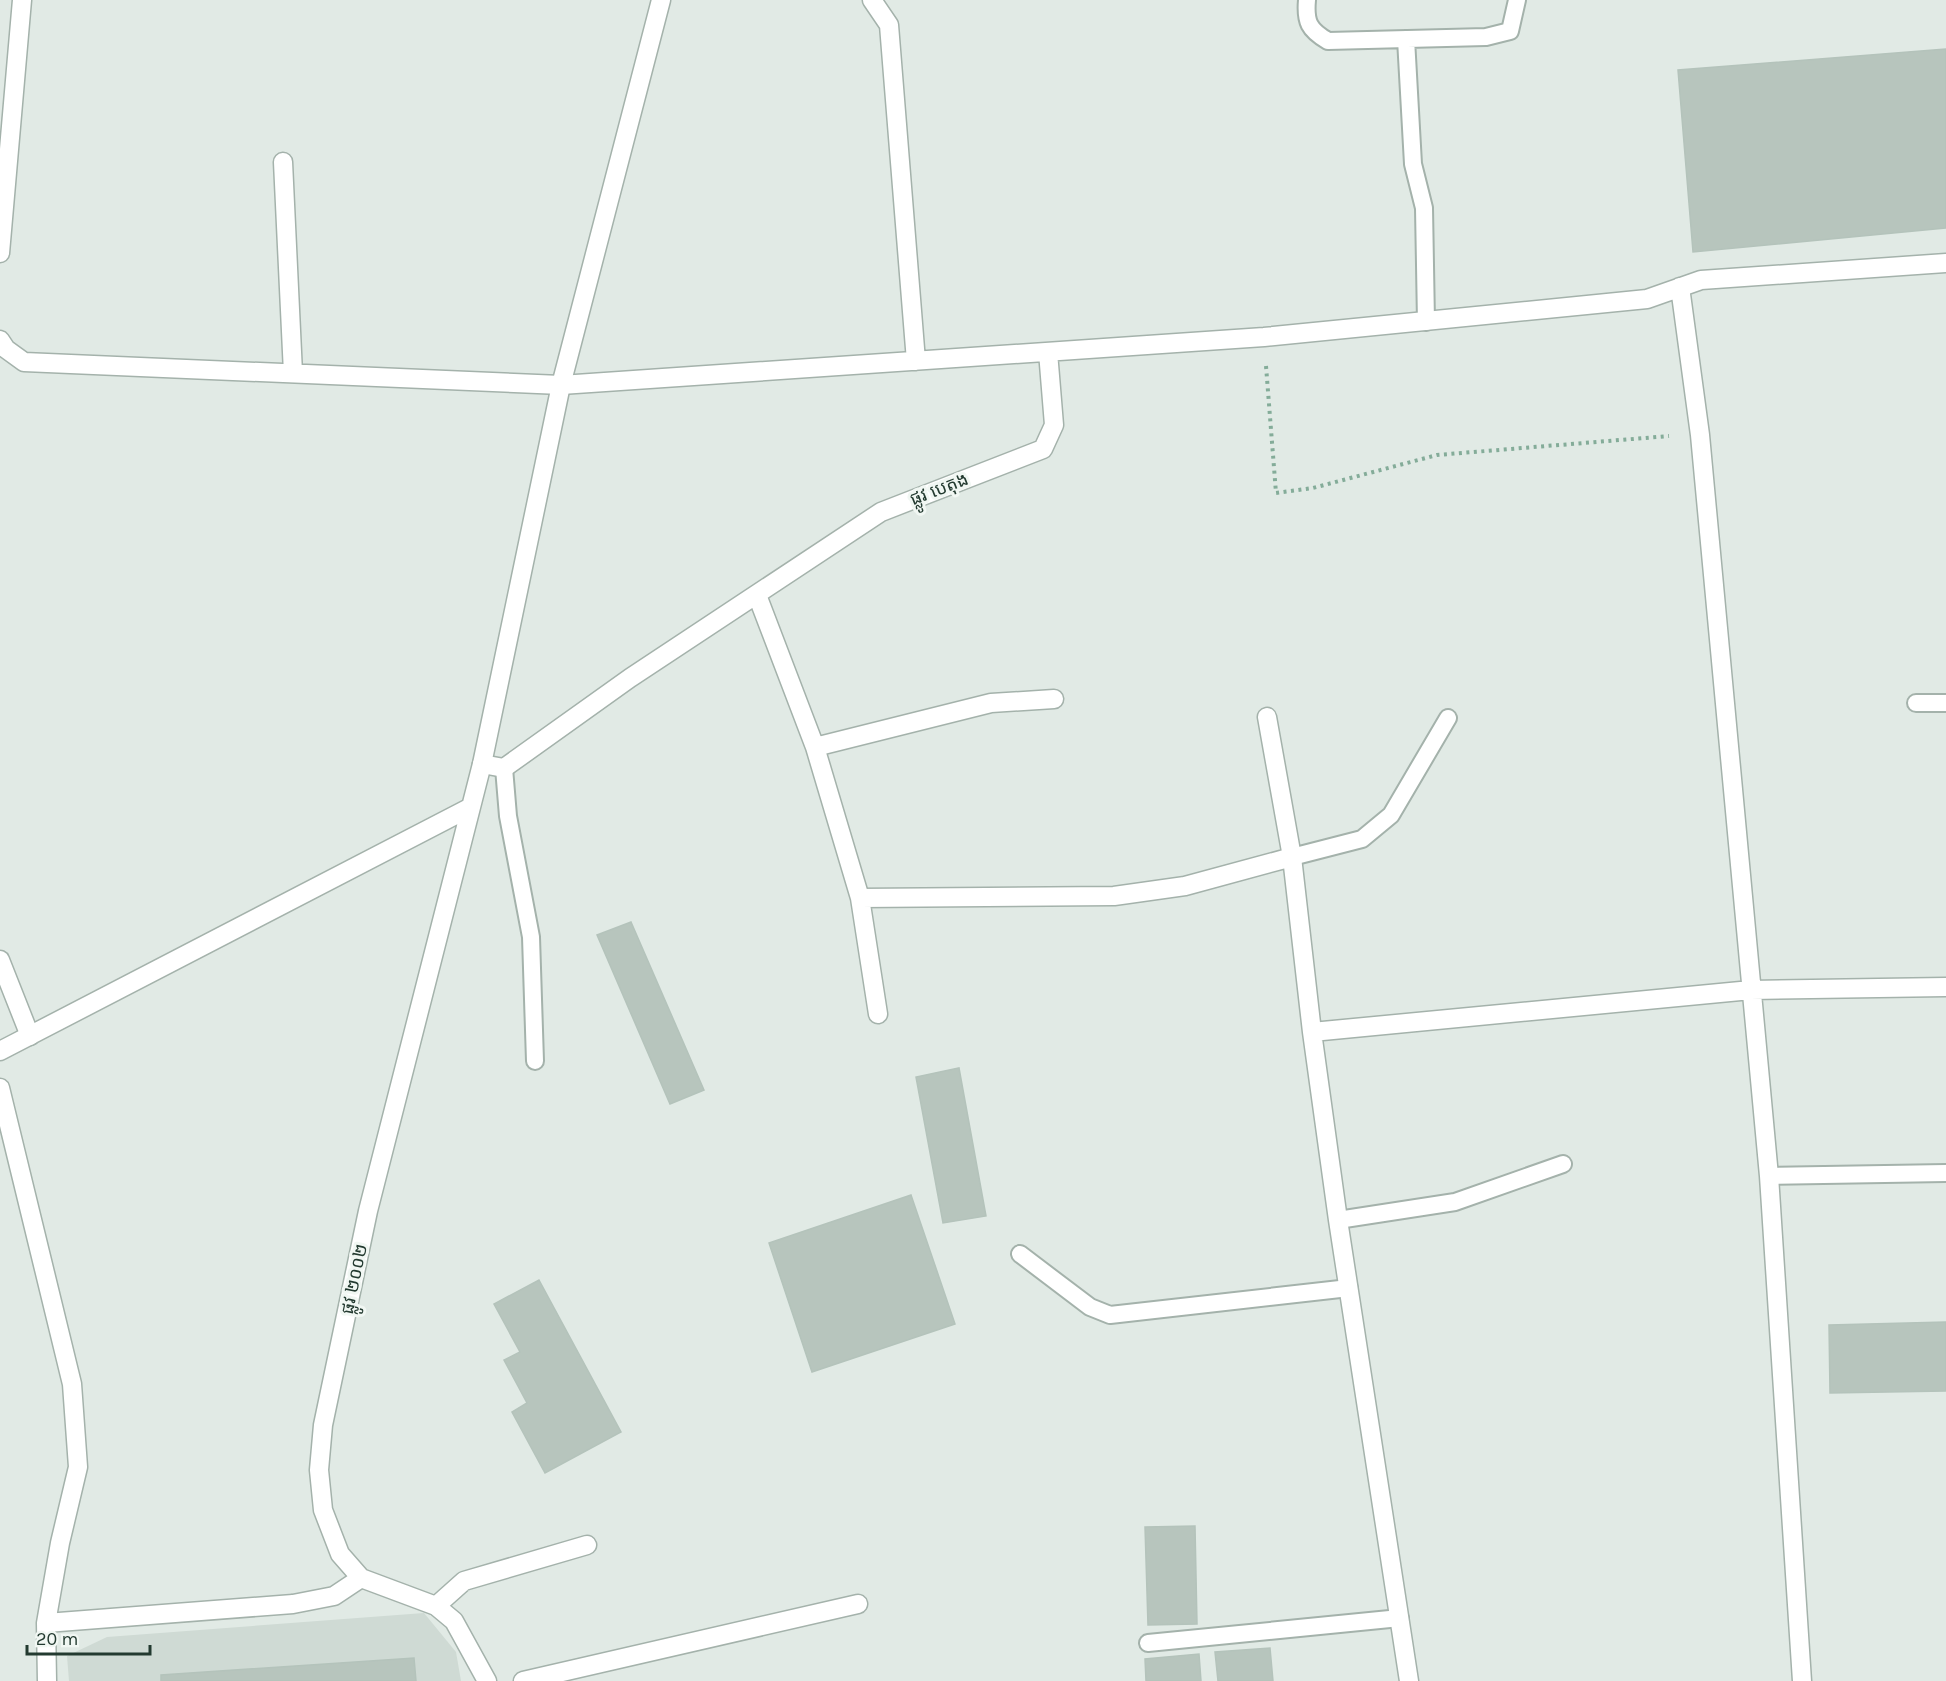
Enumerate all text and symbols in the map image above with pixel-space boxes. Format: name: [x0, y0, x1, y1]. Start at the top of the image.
street label: ផ្លូវ បេតុង: [907, 468, 973, 515]
street label: ផ្លូវ ២០០២: [336, 1242, 377, 1317]
scale bar: [27, 1618, 150, 1656]
text: 20 m: [36, 1628, 78, 1650]

